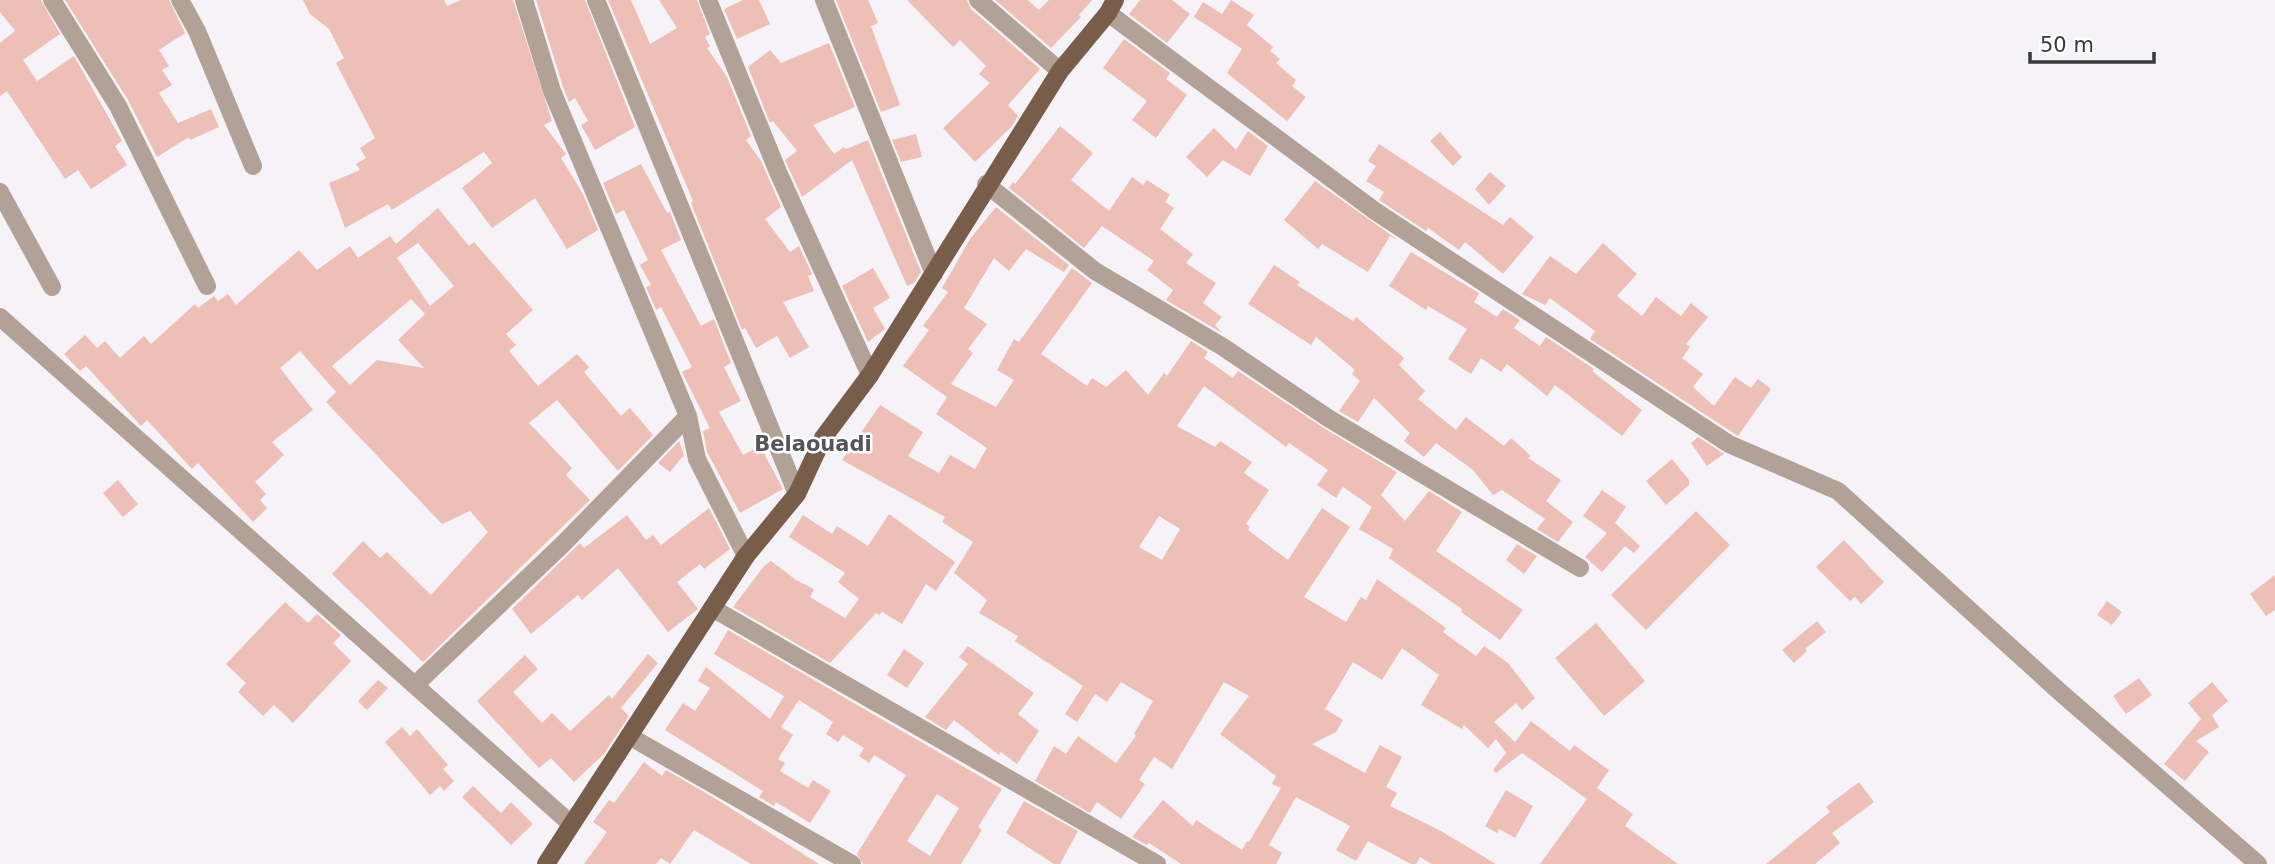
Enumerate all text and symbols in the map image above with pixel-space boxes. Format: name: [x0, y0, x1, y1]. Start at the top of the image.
scale bar: [2030, 21, 2154, 65]
text: 50 m: [2040, 33, 2094, 57]
district label: Belaouadi: [754, 432, 872, 456]

